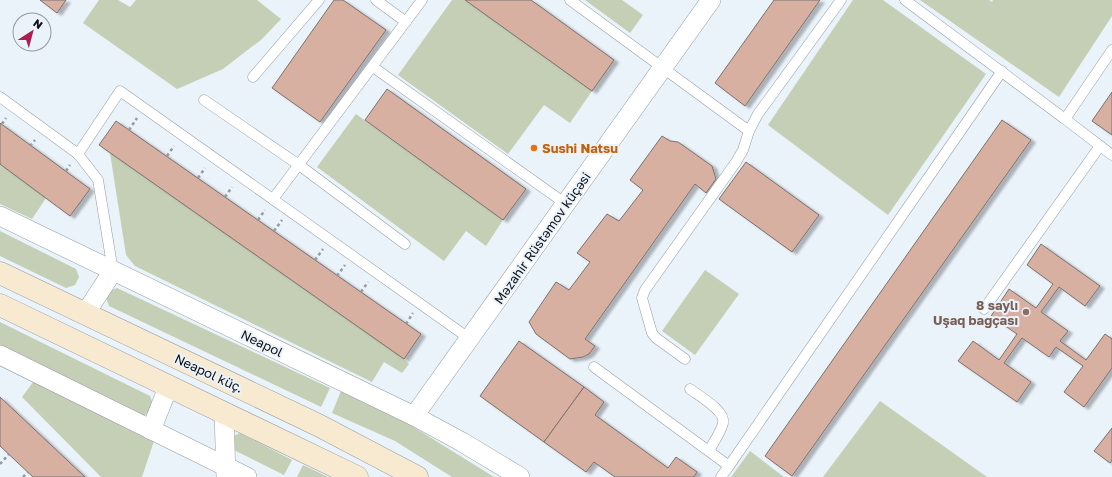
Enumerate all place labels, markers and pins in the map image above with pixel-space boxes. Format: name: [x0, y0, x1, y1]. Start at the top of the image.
place label: Sushi Natsu: [542, 140, 618, 156]
marker: Sushi Natsu: [529, 143, 539, 153]
place label: 8 saylı Uşaq bağçası: [933, 297, 1018, 328]
marker: 8 saylı Uşaq bağçası: [1021, 307, 1031, 317]

